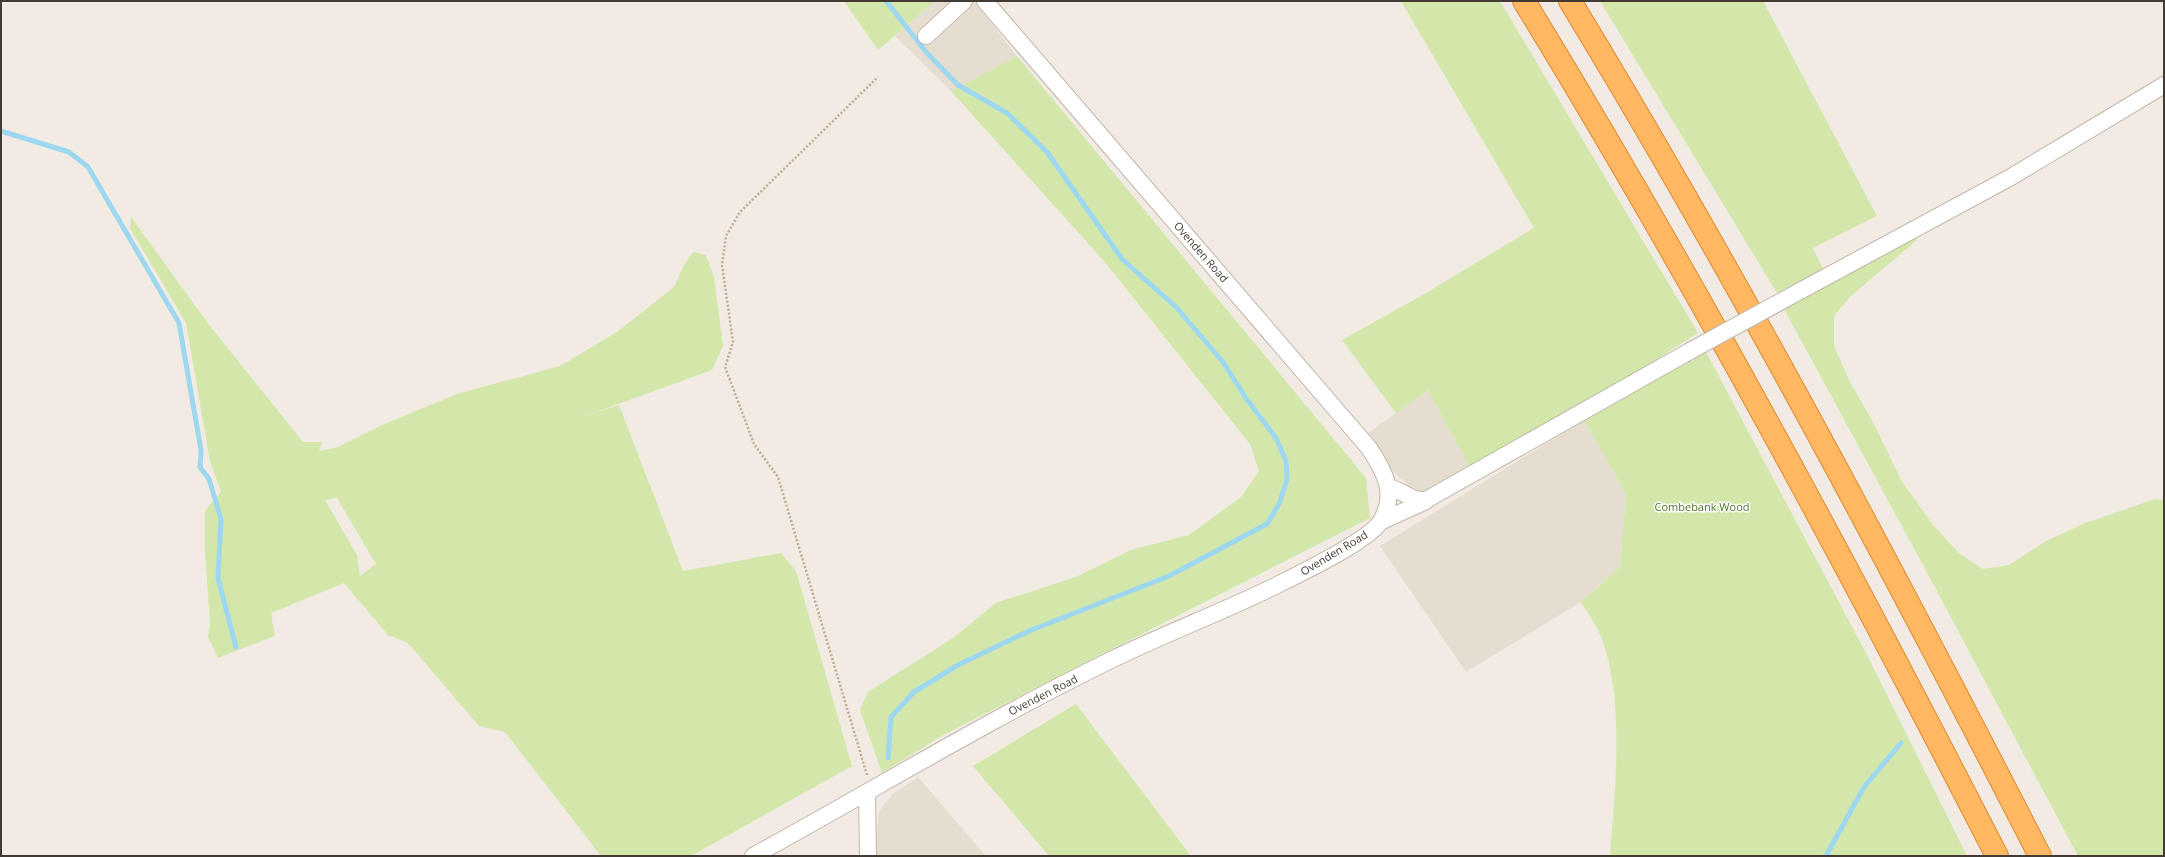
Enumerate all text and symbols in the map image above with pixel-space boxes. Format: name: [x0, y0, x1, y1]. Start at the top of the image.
street label: Ovenden Road: [1171, 218, 1232, 285]
park label: Combebank Wood: [1655, 499, 1749, 514]
street label: Ovenden Road: [1297, 527, 1370, 579]
street label: Ovenden Road: [1006, 671, 1080, 718]

